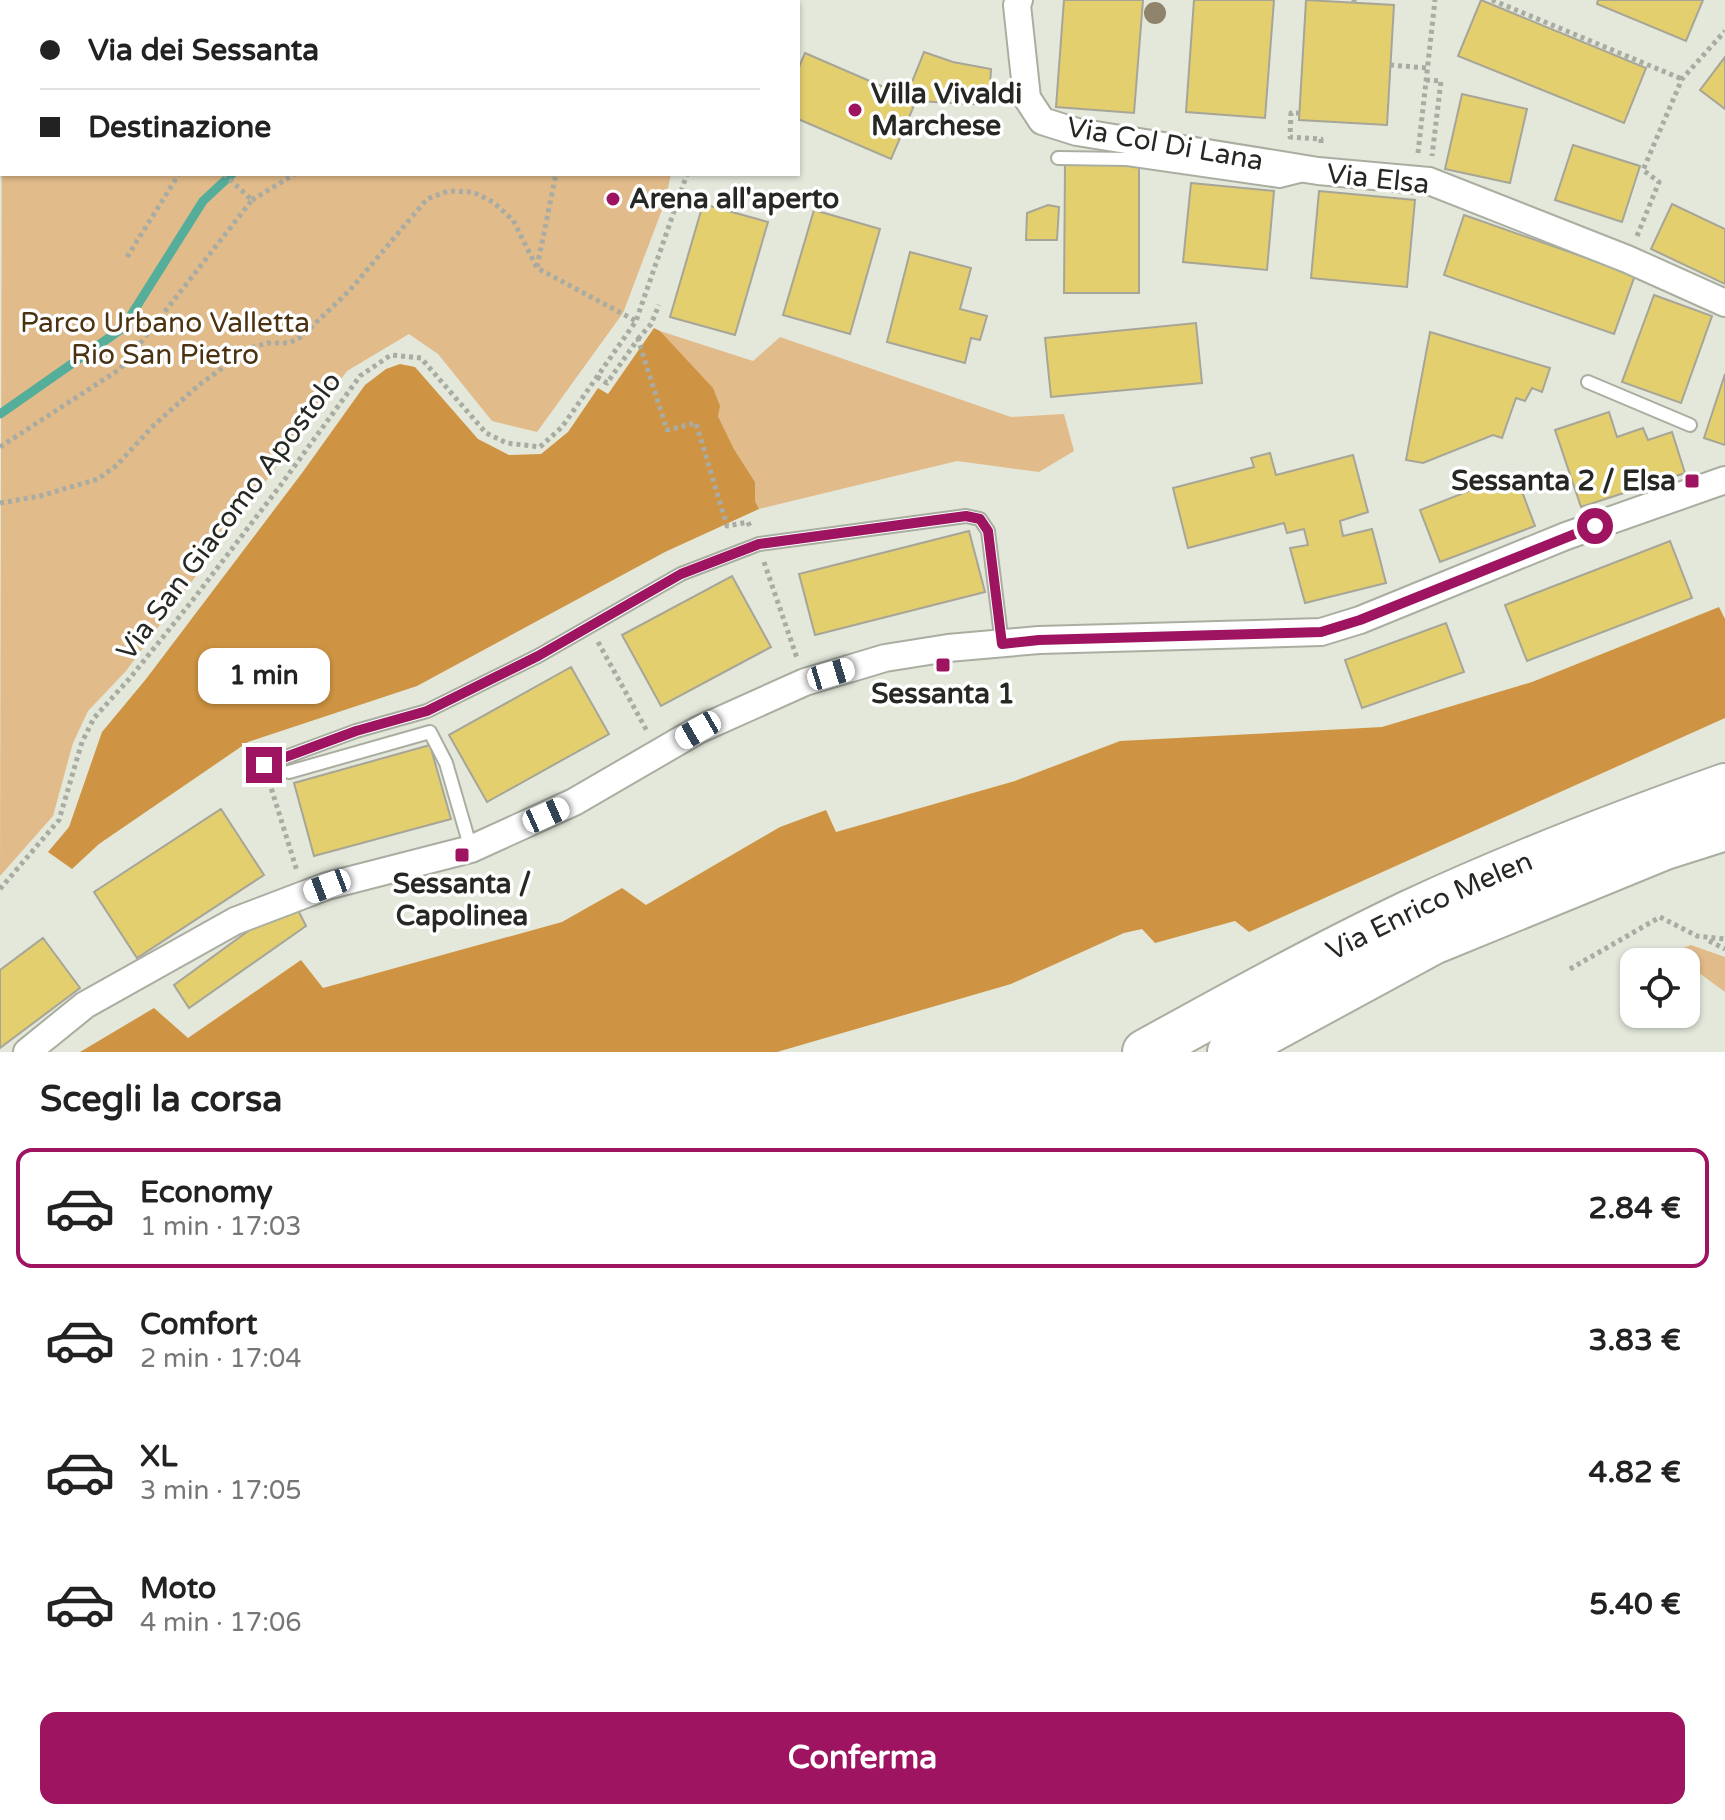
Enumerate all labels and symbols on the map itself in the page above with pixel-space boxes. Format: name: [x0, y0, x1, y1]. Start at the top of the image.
place label: Villa Vivaldi Marchese: [871, 77, 1022, 143]
marker: Villa Vivaldi Marchese: [846, 101, 864, 119]
street label: Via Col Di Lana: [1064, 110, 1266, 178]
street label: Via Elsa: [1325, 157, 1431, 201]
place label: Arena all'aperto: [629, 182, 839, 216]
marker: Arena all'aperto: [604, 190, 622, 208]
park label: Parco Urbano Valletta Rio San Pietro: [20, 306, 310, 372]
street label: Via San Giacomo Apostolo: [109, 365, 349, 667]
place label: Sessanta 2 / Elsa: [1451, 464, 1676, 498]
marker: Sessanta 2 / Elsa: [1683, 472, 1701, 490]
route start: [1577, 508, 1613, 544]
callout: 1 min: [198, 649, 330, 705]
car: [805, 656, 857, 692]
marker: Sessanta 1: [934, 656, 952, 674]
place label: Sessanta 1: [871, 677, 1015, 711]
car: [671, 708, 725, 752]
route end: [246, 747, 282, 783]
car: [519, 794, 573, 836]
street label: Via Enrico Melen: [1321, 844, 1538, 968]
marker: Sessanta / Capolinea: [453, 846, 471, 864]
car: [300, 866, 354, 906]
place label: Sessanta / Capolinea: [393, 867, 531, 933]

